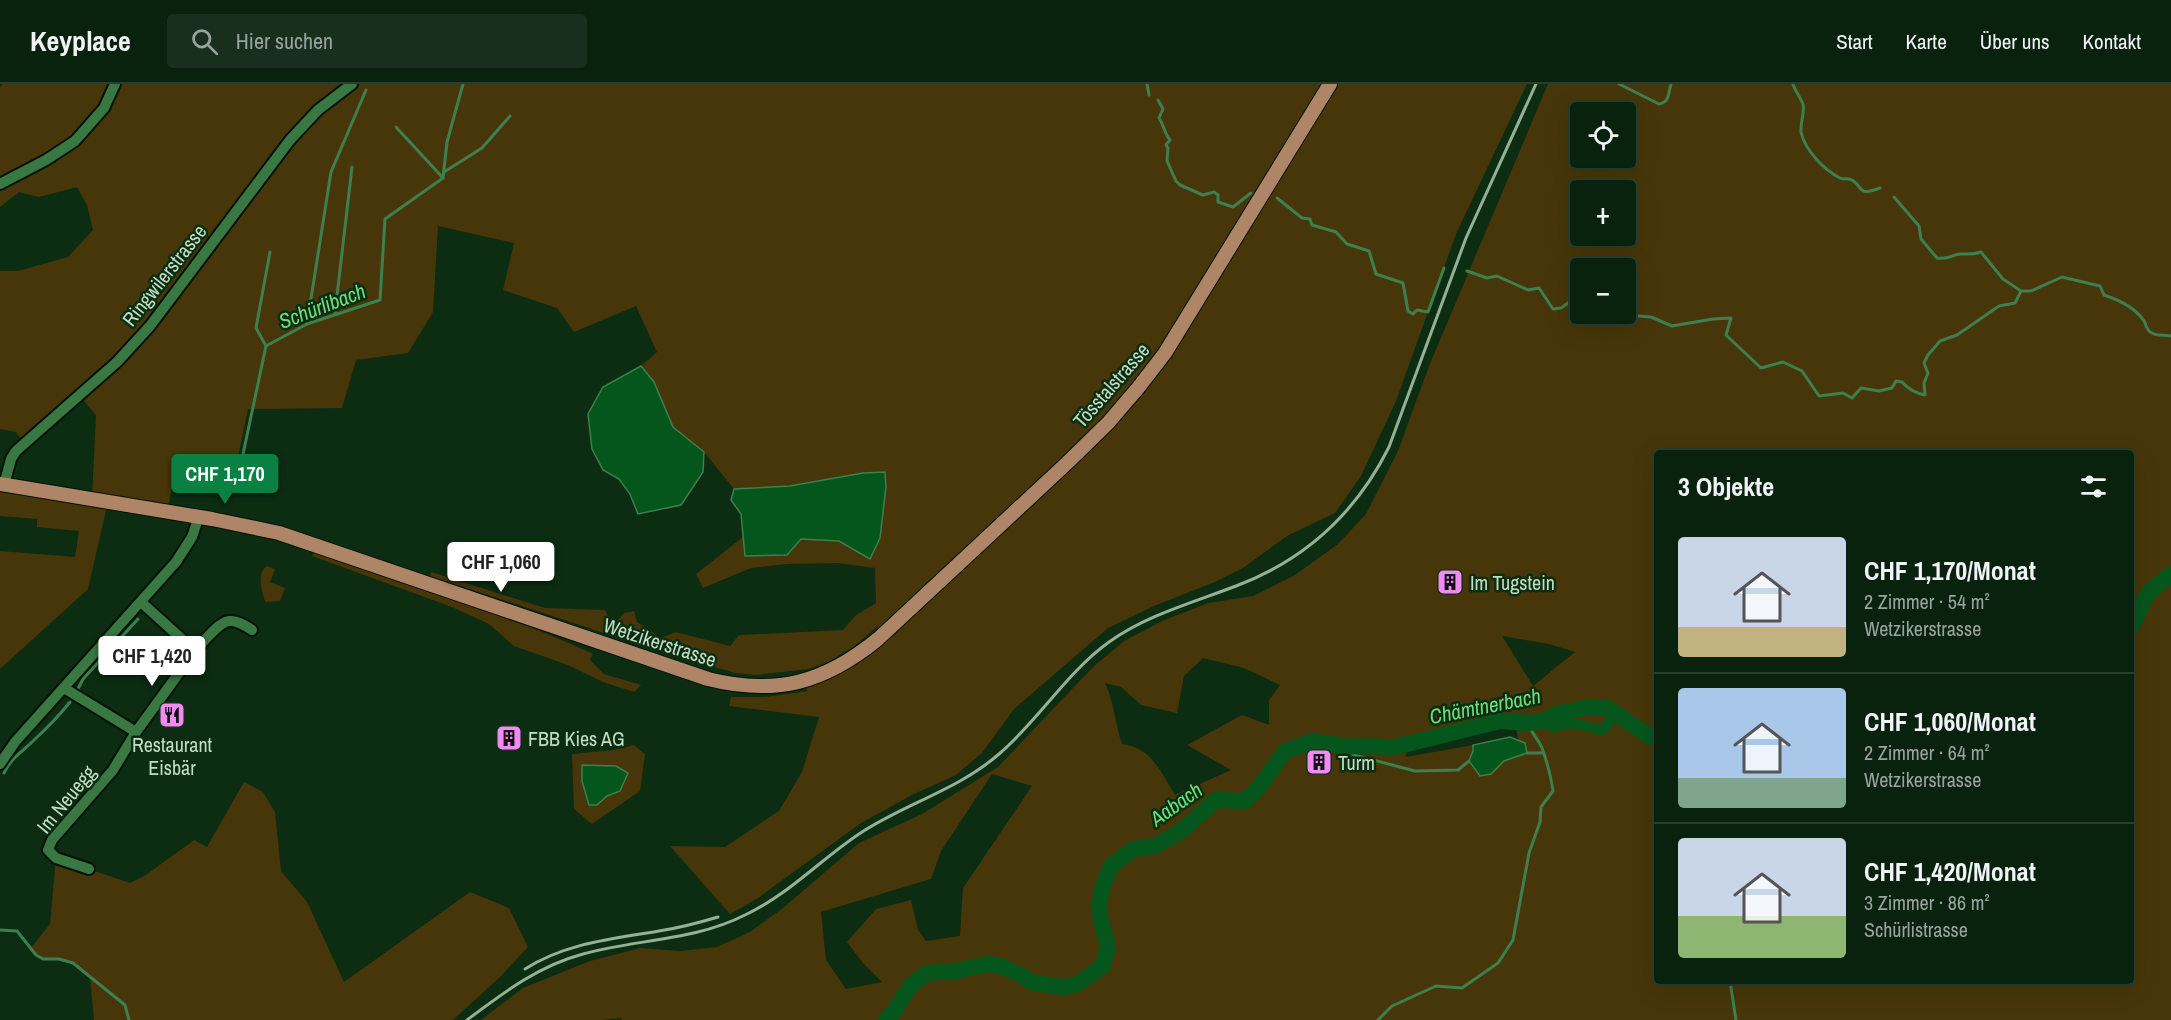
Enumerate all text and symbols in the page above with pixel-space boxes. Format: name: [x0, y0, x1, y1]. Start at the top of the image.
search box: [167, 14, 587, 68]
text: Keyplace: [30, 22, 131, 60]
icon: search: [188, 25, 221, 58]
text: Hier suchen: [236, 26, 333, 56]
text: Start: [1836, 27, 1873, 56]
text: Karte: [1906, 27, 1947, 56]
text: Über uns: [1980, 27, 2050, 56]
text: Kontakt: [2083, 27, 2141, 56]
map controls: [1570, 102, 1636, 324]
button: locate: [1570, 102, 1636, 168]
button: +: [1570, 180, 1636, 246]
street label: Ringwilerstrasse: [116, 219, 212, 331]
button: −: [1570, 258, 1636, 324]
water label: Schürlibach: [274, 276, 370, 336]
street label: Tösstalstrasse: [1067, 337, 1155, 433]
pin: CHF 1,170: [156, 454, 294, 505]
text: CHF 1,170: [185, 460, 265, 487]
text: 3 Objekte: [1678, 469, 1774, 504]
icon: filters: [2077, 470, 2110, 503]
pin: CHF 1,060: [432, 542, 570, 593]
text: CHF 1,060: [461, 548, 541, 575]
text: CHF 1,170/Monat: [1864, 553, 2036, 588]
icon: home: [1726, 561, 1798, 633]
building icon: Im Tugstein: [1435, 567, 1465, 597]
place label: Im Tugstein: [1470, 569, 1555, 596]
text: 2 Zimmer · 54 m²: [1864, 588, 1990, 615]
street label: Wetzikerstrasse: [600, 611, 720, 673]
text: Wetzikerstrasse: [1864, 615, 1981, 642]
pin: CHF 1,420: [83, 636, 221, 687]
text: CHF 1,420: [112, 642, 192, 669]
water label: Chämtnerbach: [1427, 681, 1543, 731]
restaurant icon: Restaurant Eisbär: [157, 700, 187, 730]
text: CHF 1,060/Monat: [1864, 704, 2036, 739]
icon: home: [1726, 712, 1798, 784]
building icon: FBB Kies AG: [494, 723, 524, 753]
place label: FBB Kies AG: [528, 725, 625, 752]
place label: Restaurant Eisbär: [132, 731, 213, 781]
text: 2 Zimmer · 64 m²: [1864, 739, 1990, 766]
building icon: Turm: [1304, 747, 1334, 777]
place label: Turm: [1338, 749, 1375, 776]
street label: Im Neuegg: [30, 759, 102, 839]
text: Wetzikerstrasse: [1864, 766, 1981, 793]
water label: Aabach: [1143, 775, 1208, 833]
text: CHF 1,420/Monat: [1864, 854, 2036, 889]
icon: home: [1726, 862, 1798, 934]
text: 3 Zimmer · 86 m²: [1864, 889, 1990, 916]
text: Schürlistrasse: [1864, 916, 1968, 943]

